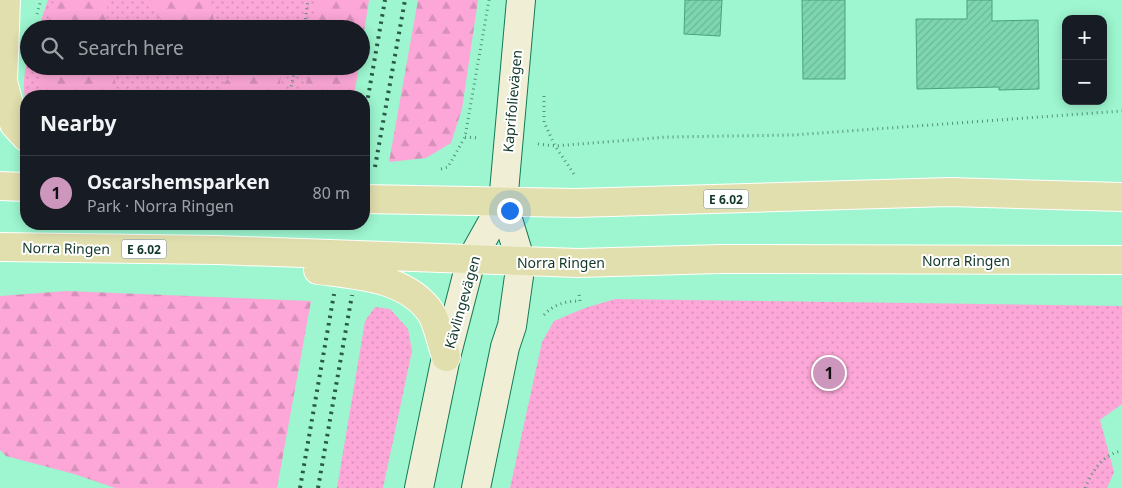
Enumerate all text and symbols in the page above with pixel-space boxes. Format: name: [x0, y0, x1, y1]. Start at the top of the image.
map controls: [1062, 15, 1107, 105]
button: +: [1062, 15, 1107, 60]
search box: [20, 20, 370, 75]
icon: search: [38, 34, 66, 62]
text: Search here: [78, 35, 184, 61]
street label: Kaprifolievägen: [498, 49, 526, 153]
button: −: [1062, 60, 1107, 105]
text: Nearby: [40, 109, 116, 137]
text: Oscarshemsparken: [87, 169, 270, 195]
text: 1: [51, 182, 61, 204]
text: 80 m: [313, 182, 350, 204]
road number: E 6.02: [704, 190, 748, 208]
text: Park · Norra Ringen: [87, 195, 234, 217]
your location: [497, 198, 523, 224]
street label: Norra Ringen: [22, 238, 110, 258]
road number: E 6.02: [122, 240, 166, 258]
street label: Norra Ringen: [922, 251, 1010, 270]
street label: Kävlingevägen: [440, 253, 484, 351]
street label: Norra Ringen: [517, 253, 605, 272]
pin: 1: [813, 354, 845, 392]

